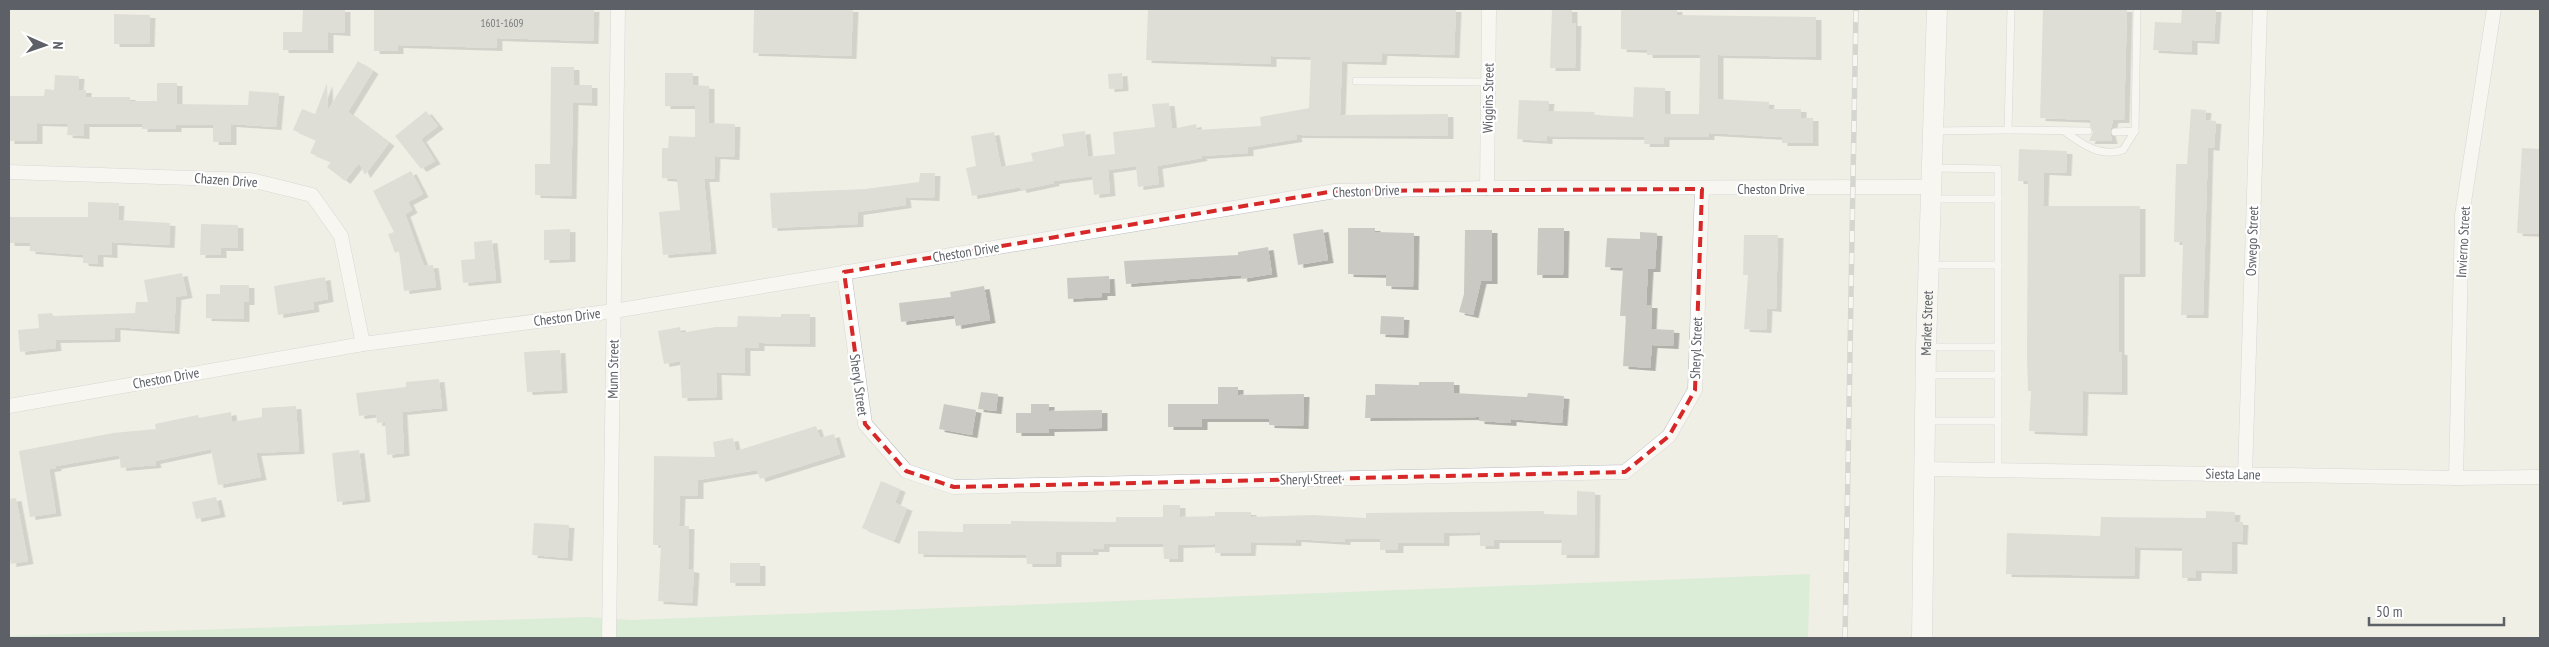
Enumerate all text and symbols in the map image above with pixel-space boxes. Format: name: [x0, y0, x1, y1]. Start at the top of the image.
house number: 1601-1609: [481, 16, 523, 30]
north arrow: [20, 20, 70, 70]
text: N: [49, 41, 67, 50]
street label: Wiggins Street: [1478, 62, 1498, 133]
street label: Chazen Drive: [194, 169, 258, 191]
street label: Cheston Drive: [1737, 180, 1805, 198]
street label: Cheston Drive: [1332, 181, 1400, 201]
street label: Oswego Street: [2242, 205, 2262, 276]
street label: Invierno Street: [2452, 206, 2474, 278]
street label: Cheston Drive: [931, 238, 1001, 266]
street label: Market Street: [1917, 290, 1937, 356]
street label: Cheston Drive: [532, 304, 602, 330]
street label: Sheryl Street: [1686, 316, 1706, 379]
street label: Munn Street: [603, 339, 623, 399]
street label: Sheryl Street: [846, 353, 872, 417]
street label: Cheston Drive: [131, 363, 201, 393]
street label: Siesta Lane: [2205, 465, 2261, 483]
street label: Sheryl Street: [1280, 469, 1342, 489]
scale bar: [2369, 594, 2504, 626]
text: 50 m: [2376, 602, 2402, 621]

